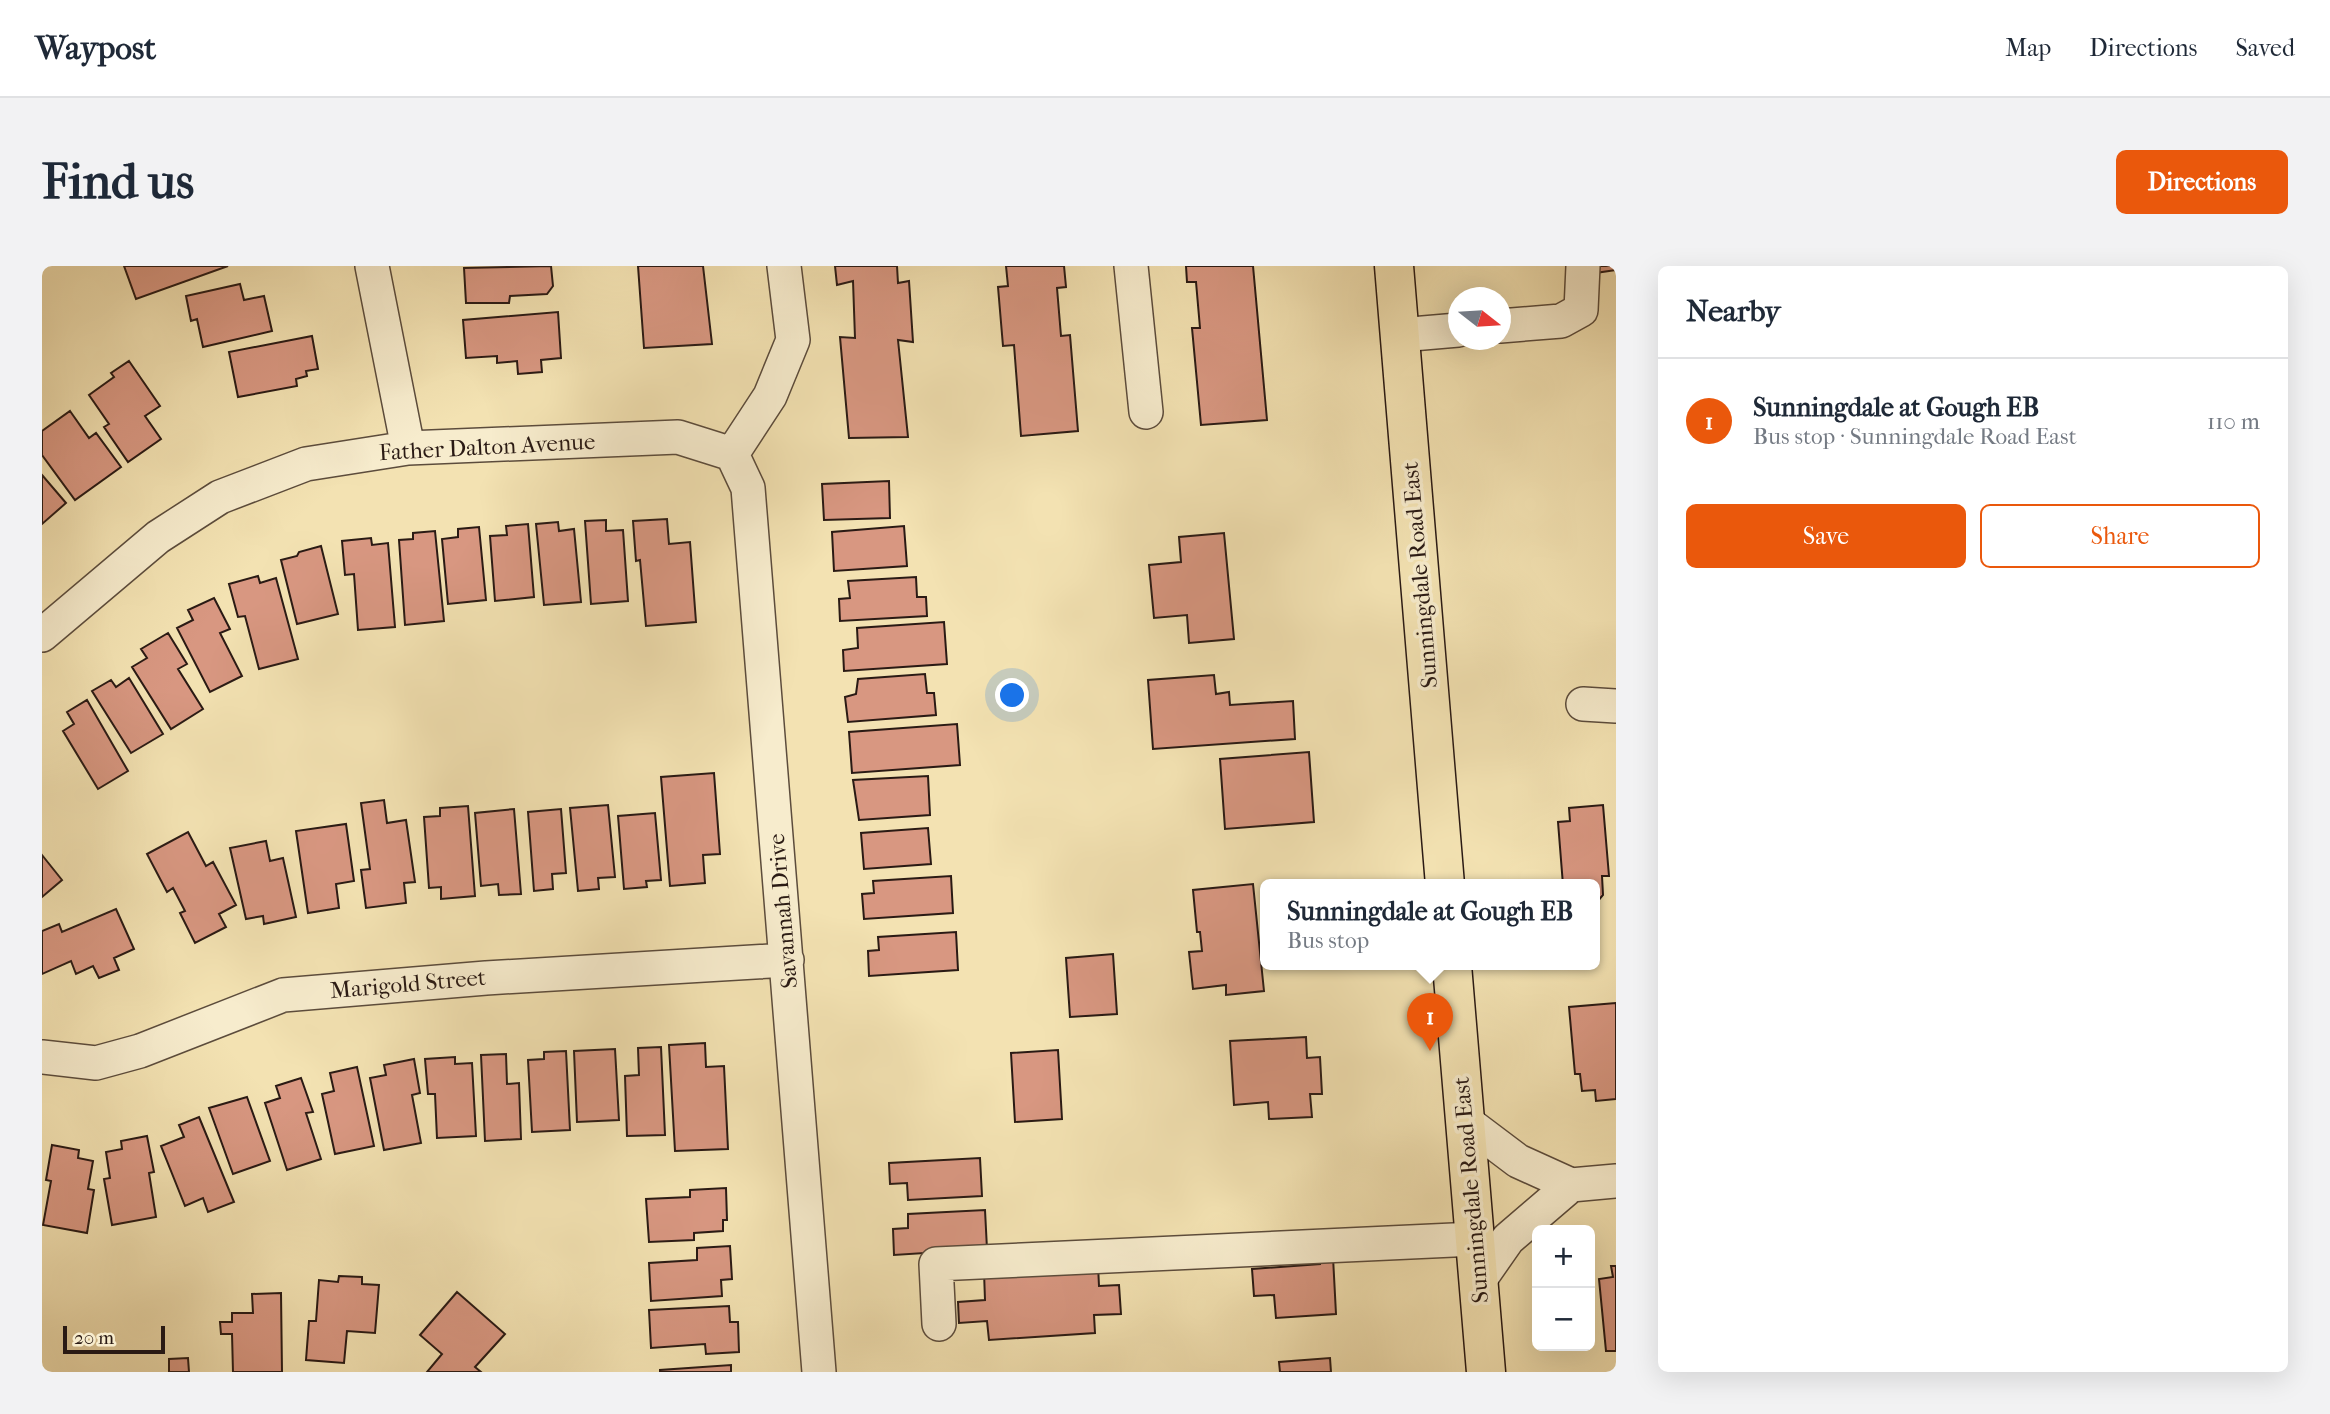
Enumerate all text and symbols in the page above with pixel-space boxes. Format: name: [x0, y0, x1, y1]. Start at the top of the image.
text: Waypost: [35, 29, 156, 68]
text: Map: [2005, 34, 2051, 62]
text: Directions: [2089, 34, 2197, 62]
text: Saved: [2235, 34, 2295, 62]
button: Directions: [2116, 150, 2288, 214]
text: Find us: [42, 153, 194, 211]
north arrow: [1448, 287, 1511, 350]
text: Nearby: [1686, 294, 1781, 329]
text: Sunningdale at Gough EB: [1753, 392, 2039, 423]
text: 1: [1705, 408, 1713, 435]
text: 110 m: [2207, 408, 2260, 435]
text: Bus stop · Sunningdale Road East: [1753, 423, 2077, 450]
street label: Father Dalton Avenue: [378, 428, 596, 466]
street label: Sunningdale Road East: [1397, 461, 1443, 689]
button: Save: [1686, 504, 1966, 568]
button: Share: [1980, 504, 2260, 568]
your location: [995, 678, 1029, 712]
street label: Savannah Drive: [763, 832, 803, 990]
popup: [1260, 879, 1600, 970]
text: Sunningdale at Gough EB: [1287, 896, 1573, 927]
text: Bus stop: [1287, 927, 1369, 954]
street label: Marigold Street: [329, 964, 487, 1004]
pin: 1: [1407, 993, 1453, 1051]
street label: Sunningdale Road East: [1448, 1076, 1494, 1304]
map controls: [1532, 1225, 1595, 1351]
button: +: [1532, 1225, 1595, 1288]
button: −: [1532, 1288, 1595, 1351]
scale bar: [63, 1323, 164, 1355]
text: 20 m: [74, 1327, 114, 1349]

